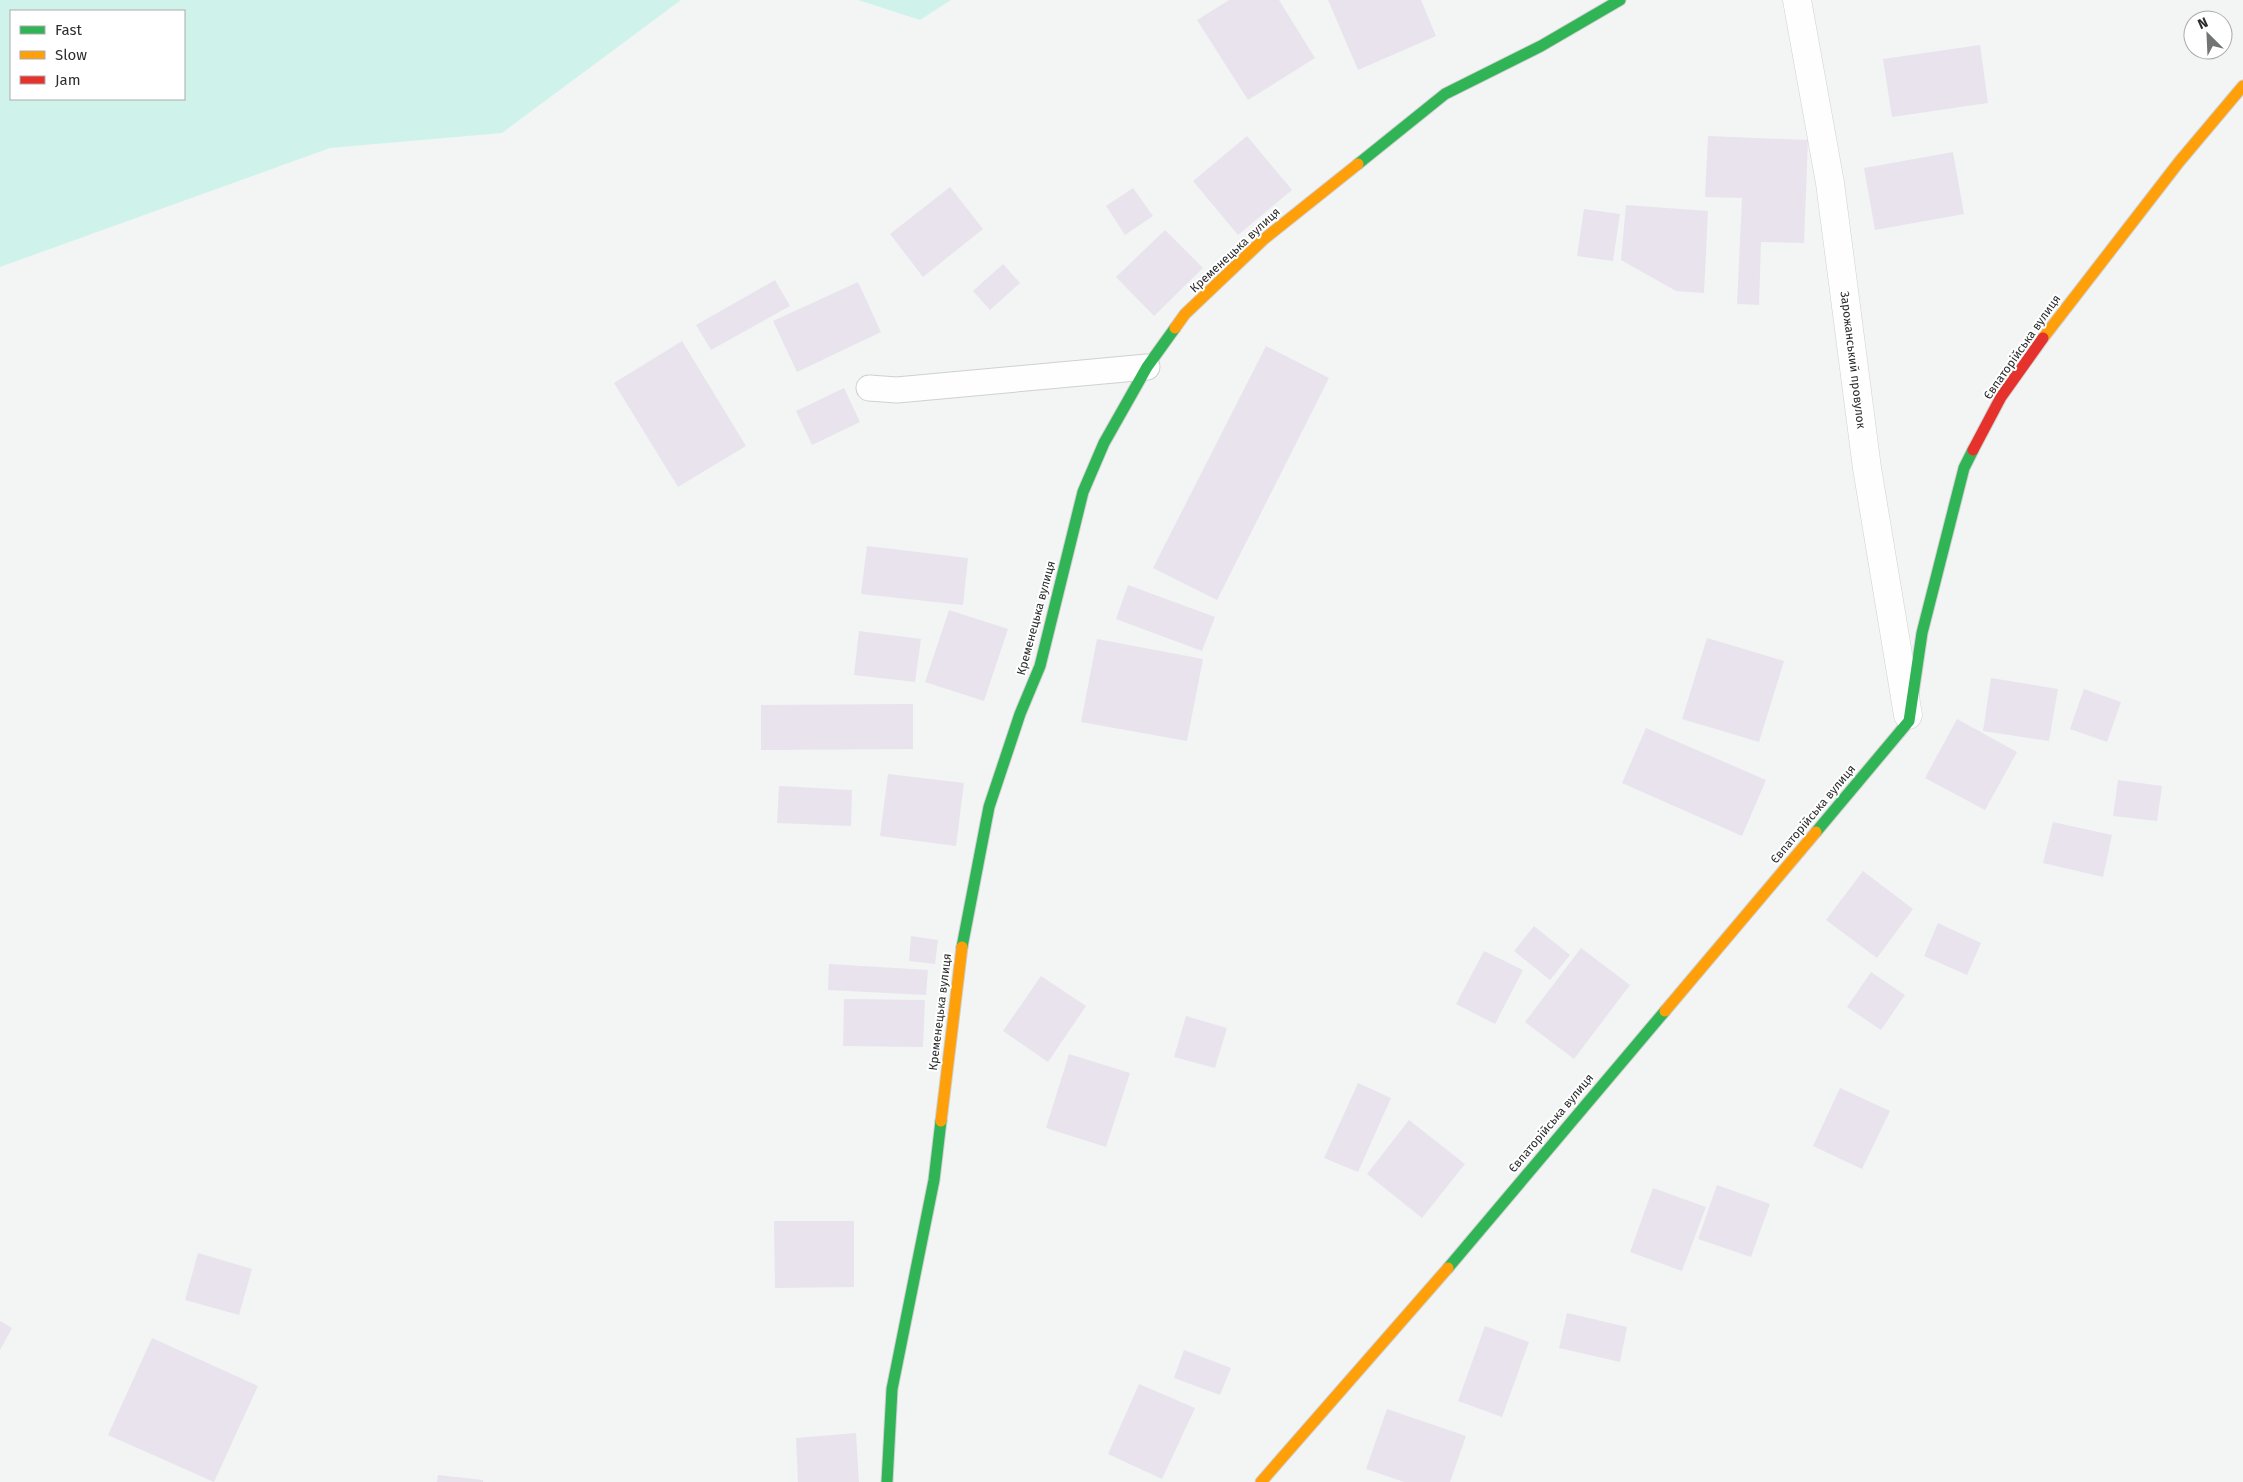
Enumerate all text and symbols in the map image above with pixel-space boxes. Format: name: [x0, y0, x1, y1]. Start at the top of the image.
legend: [10, 10, 185, 100]
north arrow: [2183, 10, 2233, 60]
text: N: [2195, 14, 2211, 33]
text: Fast: [55, 21, 82, 39]
text: Slow: [55, 46, 87, 64]
text: Jam: [55, 71, 81, 89]
street label: Кременецька вулиця: [1187, 205, 1283, 295]
street label: Зарожанський провулок: [1838, 290, 1868, 430]
street label: Євпаторійська вулиця: [1981, 292, 2063, 402]
street label: Кременецька вулиця: [1014, 559, 1058, 677]
street label: Євпаторійська вулиця: [1768, 762, 1858, 866]
street label: Кременецька вулиця: [926, 953, 954, 1071]
street label: Євпаторійська вулиця: [1506, 1071, 1596, 1175]

